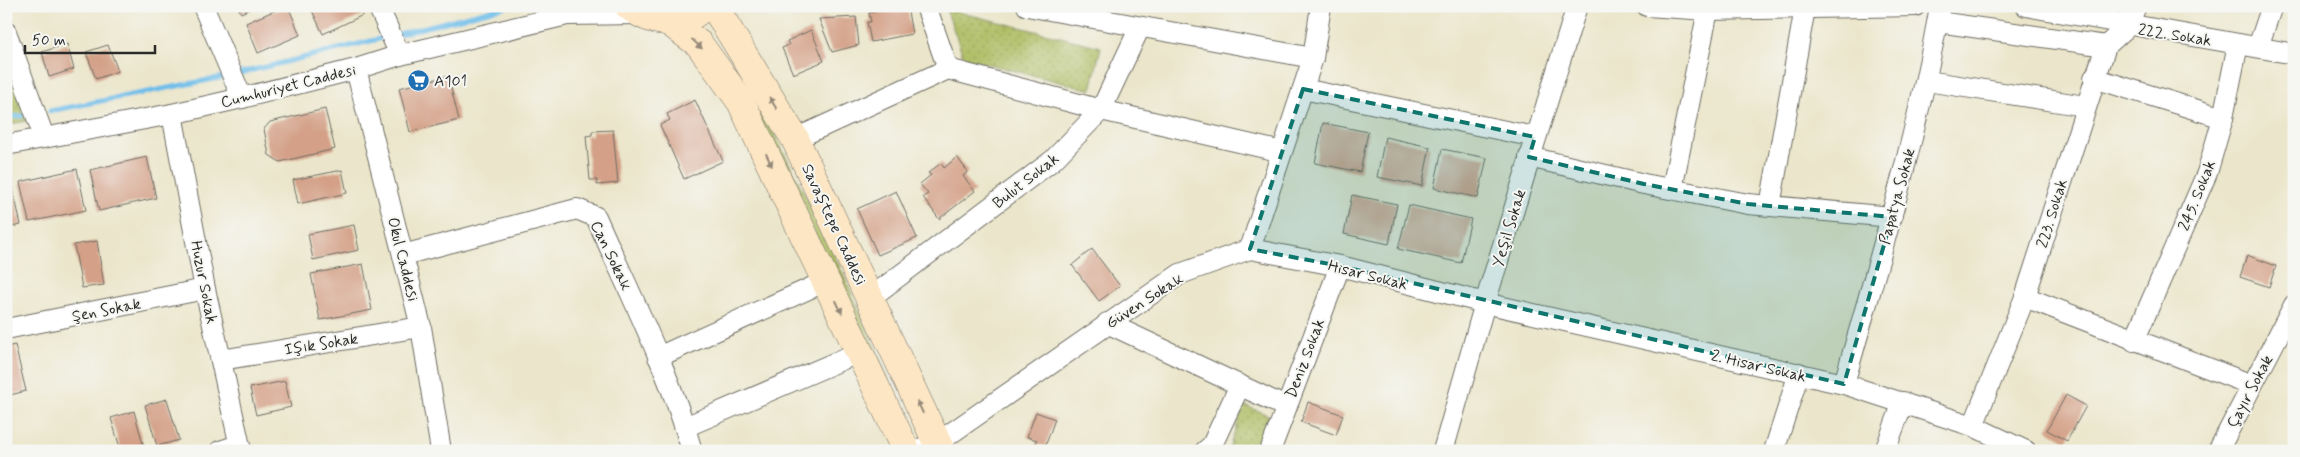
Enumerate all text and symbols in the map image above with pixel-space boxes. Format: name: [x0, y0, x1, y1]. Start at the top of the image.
street label: 222. Sokak: [2137, 19, 2213, 52]
scale bar: [25, 22, 155, 54]
text: 50 m: [32, 31, 66, 51]
one-way arrow: [691, 38, 703, 50]
street label: Cumhuriyet Caddesi: [219, 59, 359, 113]
supermarket icon: A101: [406, 68, 430, 92]
place label: A101: [434, 71, 467, 92]
one-way arrow: [769, 96, 778, 109]
street label: Papatya Sokak: [1875, 146, 1920, 247]
street label: Bulut Sokak: [988, 149, 1064, 214]
one-way arrow: [765, 153, 773, 167]
street label: 245. Sokak: [2174, 157, 2221, 234]
street label: Savaştepe Caddesi: [796, 161, 871, 289]
street label: 223. Sokak: [2032, 176, 2073, 250]
street label: Yeşil Sokak: [1488, 187, 1531, 270]
street label: Okul Caddesi: [382, 215, 423, 304]
street label: Can Sokak: [585, 217, 637, 294]
street label: Huzur Sokak: [185, 239, 222, 326]
street label: Hisar Sokak: [1326, 255, 1410, 295]
street label: Güven Sokak: [1102, 268, 1188, 334]
street label: Şen Sokak: [70, 294, 143, 327]
one-way arrow: [835, 300, 843, 314]
street label: Deniz Sokak: [1281, 316, 1330, 401]
street label: Işık Sokak: [283, 328, 360, 361]
street label: 2. Hisar Sokak: [1709, 345, 1808, 388]
street label: Çayır Sokak: [2222, 351, 2278, 432]
one-way arrow: [916, 400, 924, 414]

